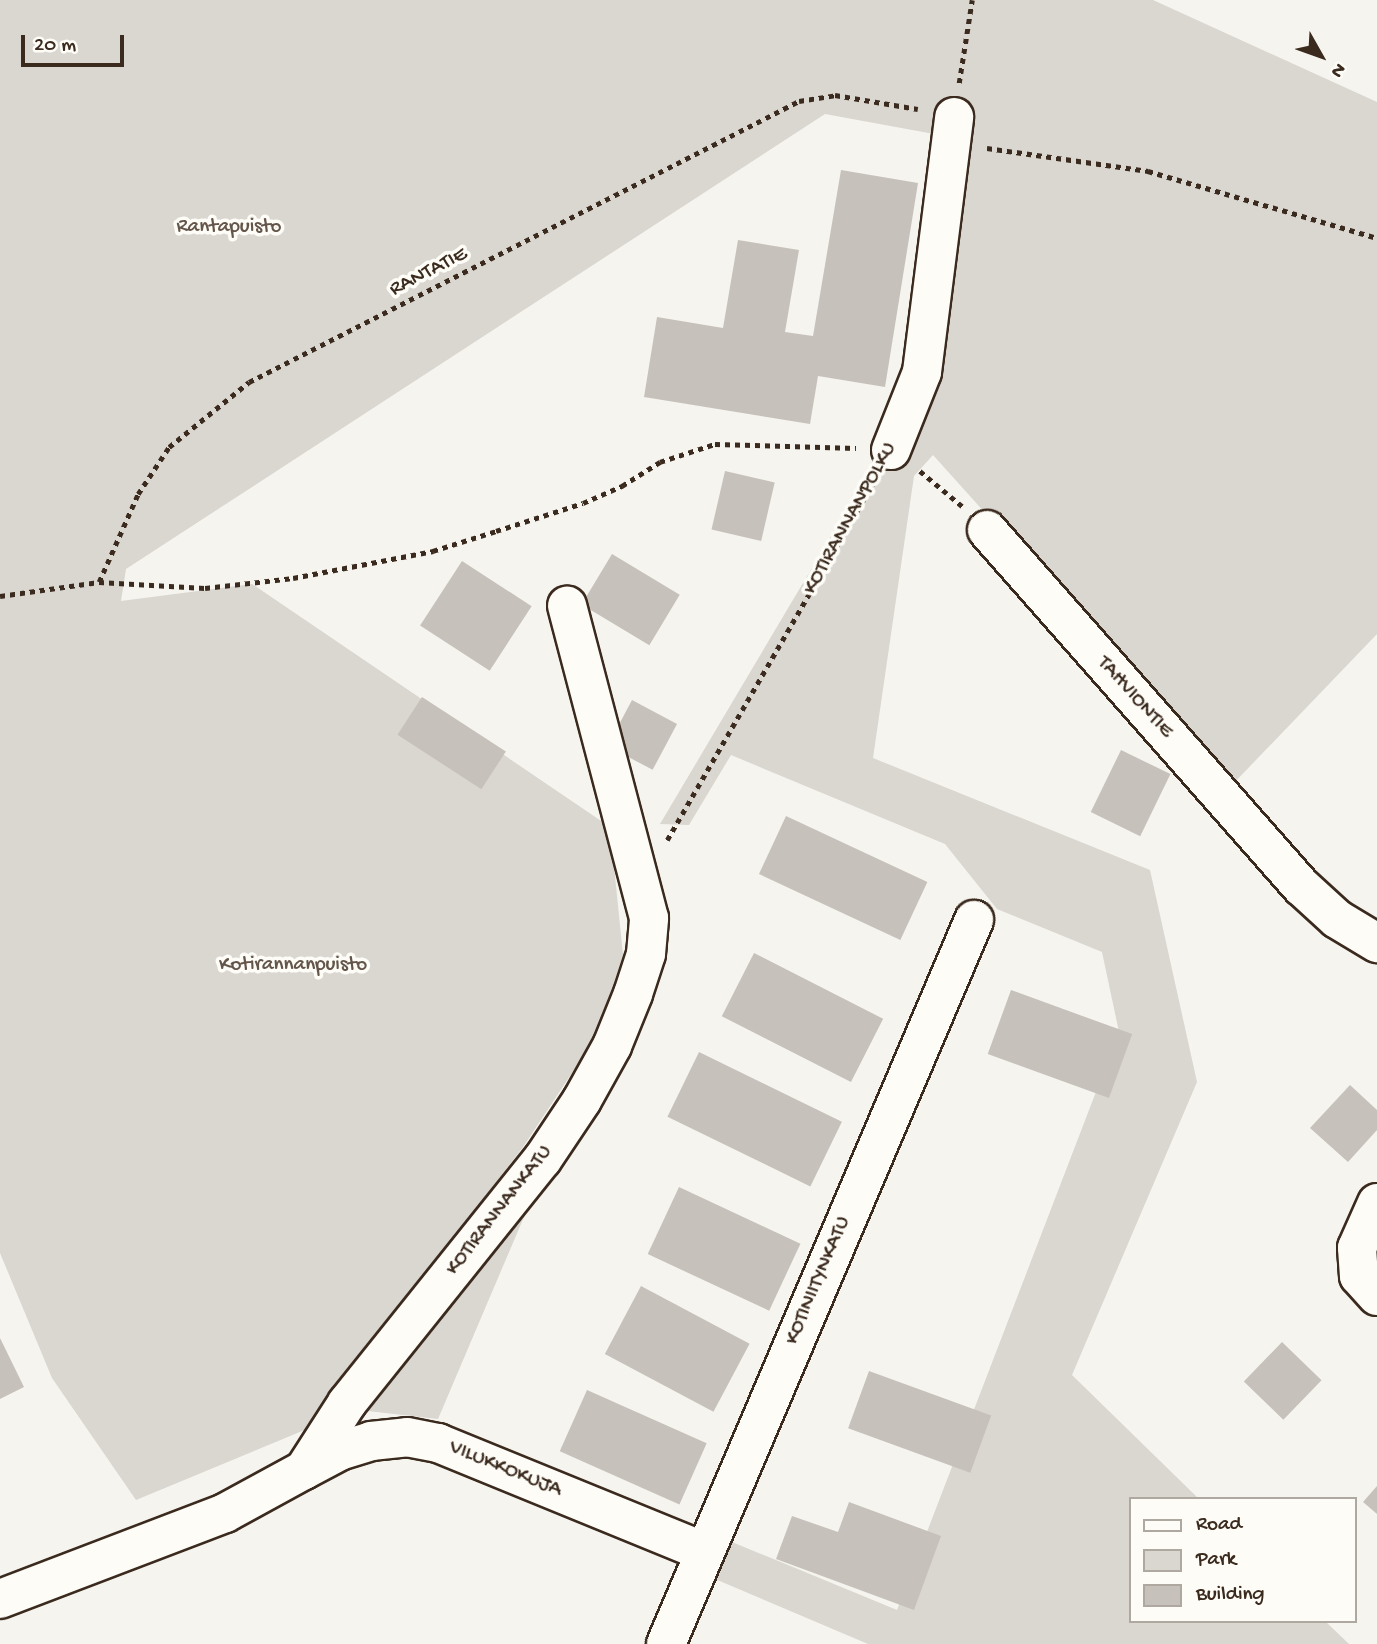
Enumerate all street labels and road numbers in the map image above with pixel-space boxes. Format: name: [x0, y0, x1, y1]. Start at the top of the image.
street label: RANTATIE: [386, 243, 472, 303]
street label: KOTIRANNANPOLKU: [799, 439, 903, 599]
street label: TAHVIONTIE: [1091, 652, 1177, 744]
street label: KOTIRANNANKATU: [441, 1141, 559, 1281]
street label: KOTINIITYNKATU: [781, 1213, 857, 1349]
street label: VILUKKOKUJA: [445, 1436, 565, 1504]

